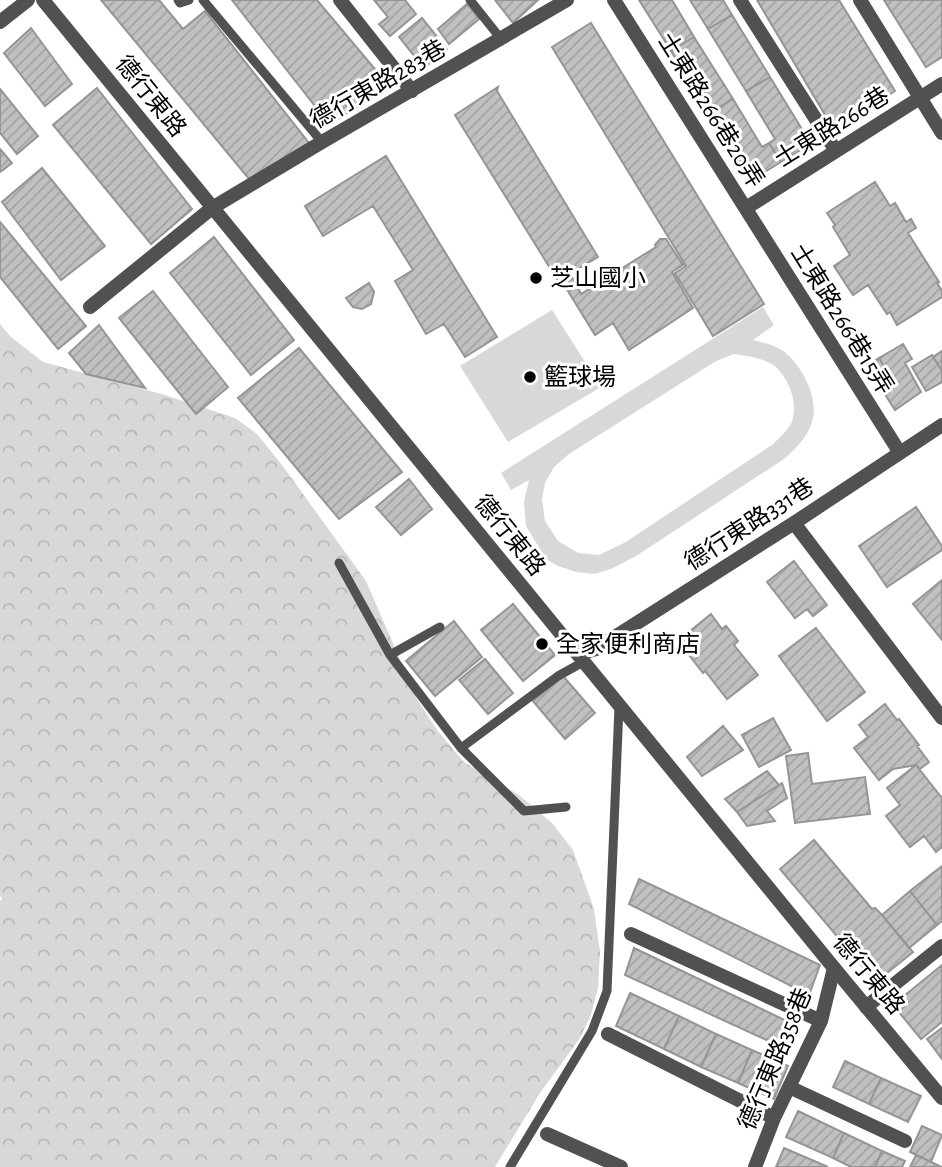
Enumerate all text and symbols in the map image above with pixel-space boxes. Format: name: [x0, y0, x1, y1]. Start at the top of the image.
street label: 士東路266巷20弄: [653, 28, 769, 192]
street label: 德行東路283巷: [306, 35, 450, 133]
street label: 德行東路: [111, 51, 191, 141]
street label: 士東路266巷: [770, 82, 894, 172]
street label: 士東路266巷15弄: [785, 239, 899, 399]
place label: 芝山國小: [550, 265, 646, 291]
marker: 芝山國小: [528, 270, 544, 286]
place label: 籃球場: [544, 364, 616, 390]
marker: 籃球場: [522, 369, 538, 385]
street label: 德行東路331巷: [680, 473, 818, 575]
street label: 德行東路: [470, 490, 550, 580]
place label: 全家便利商店: [556, 631, 700, 657]
marker: 全家便利商店: [534, 636, 550, 652]
street label: 德行東路: [828, 929, 910, 1019]
street label: 德行東路358巷: [733, 984, 817, 1134]

